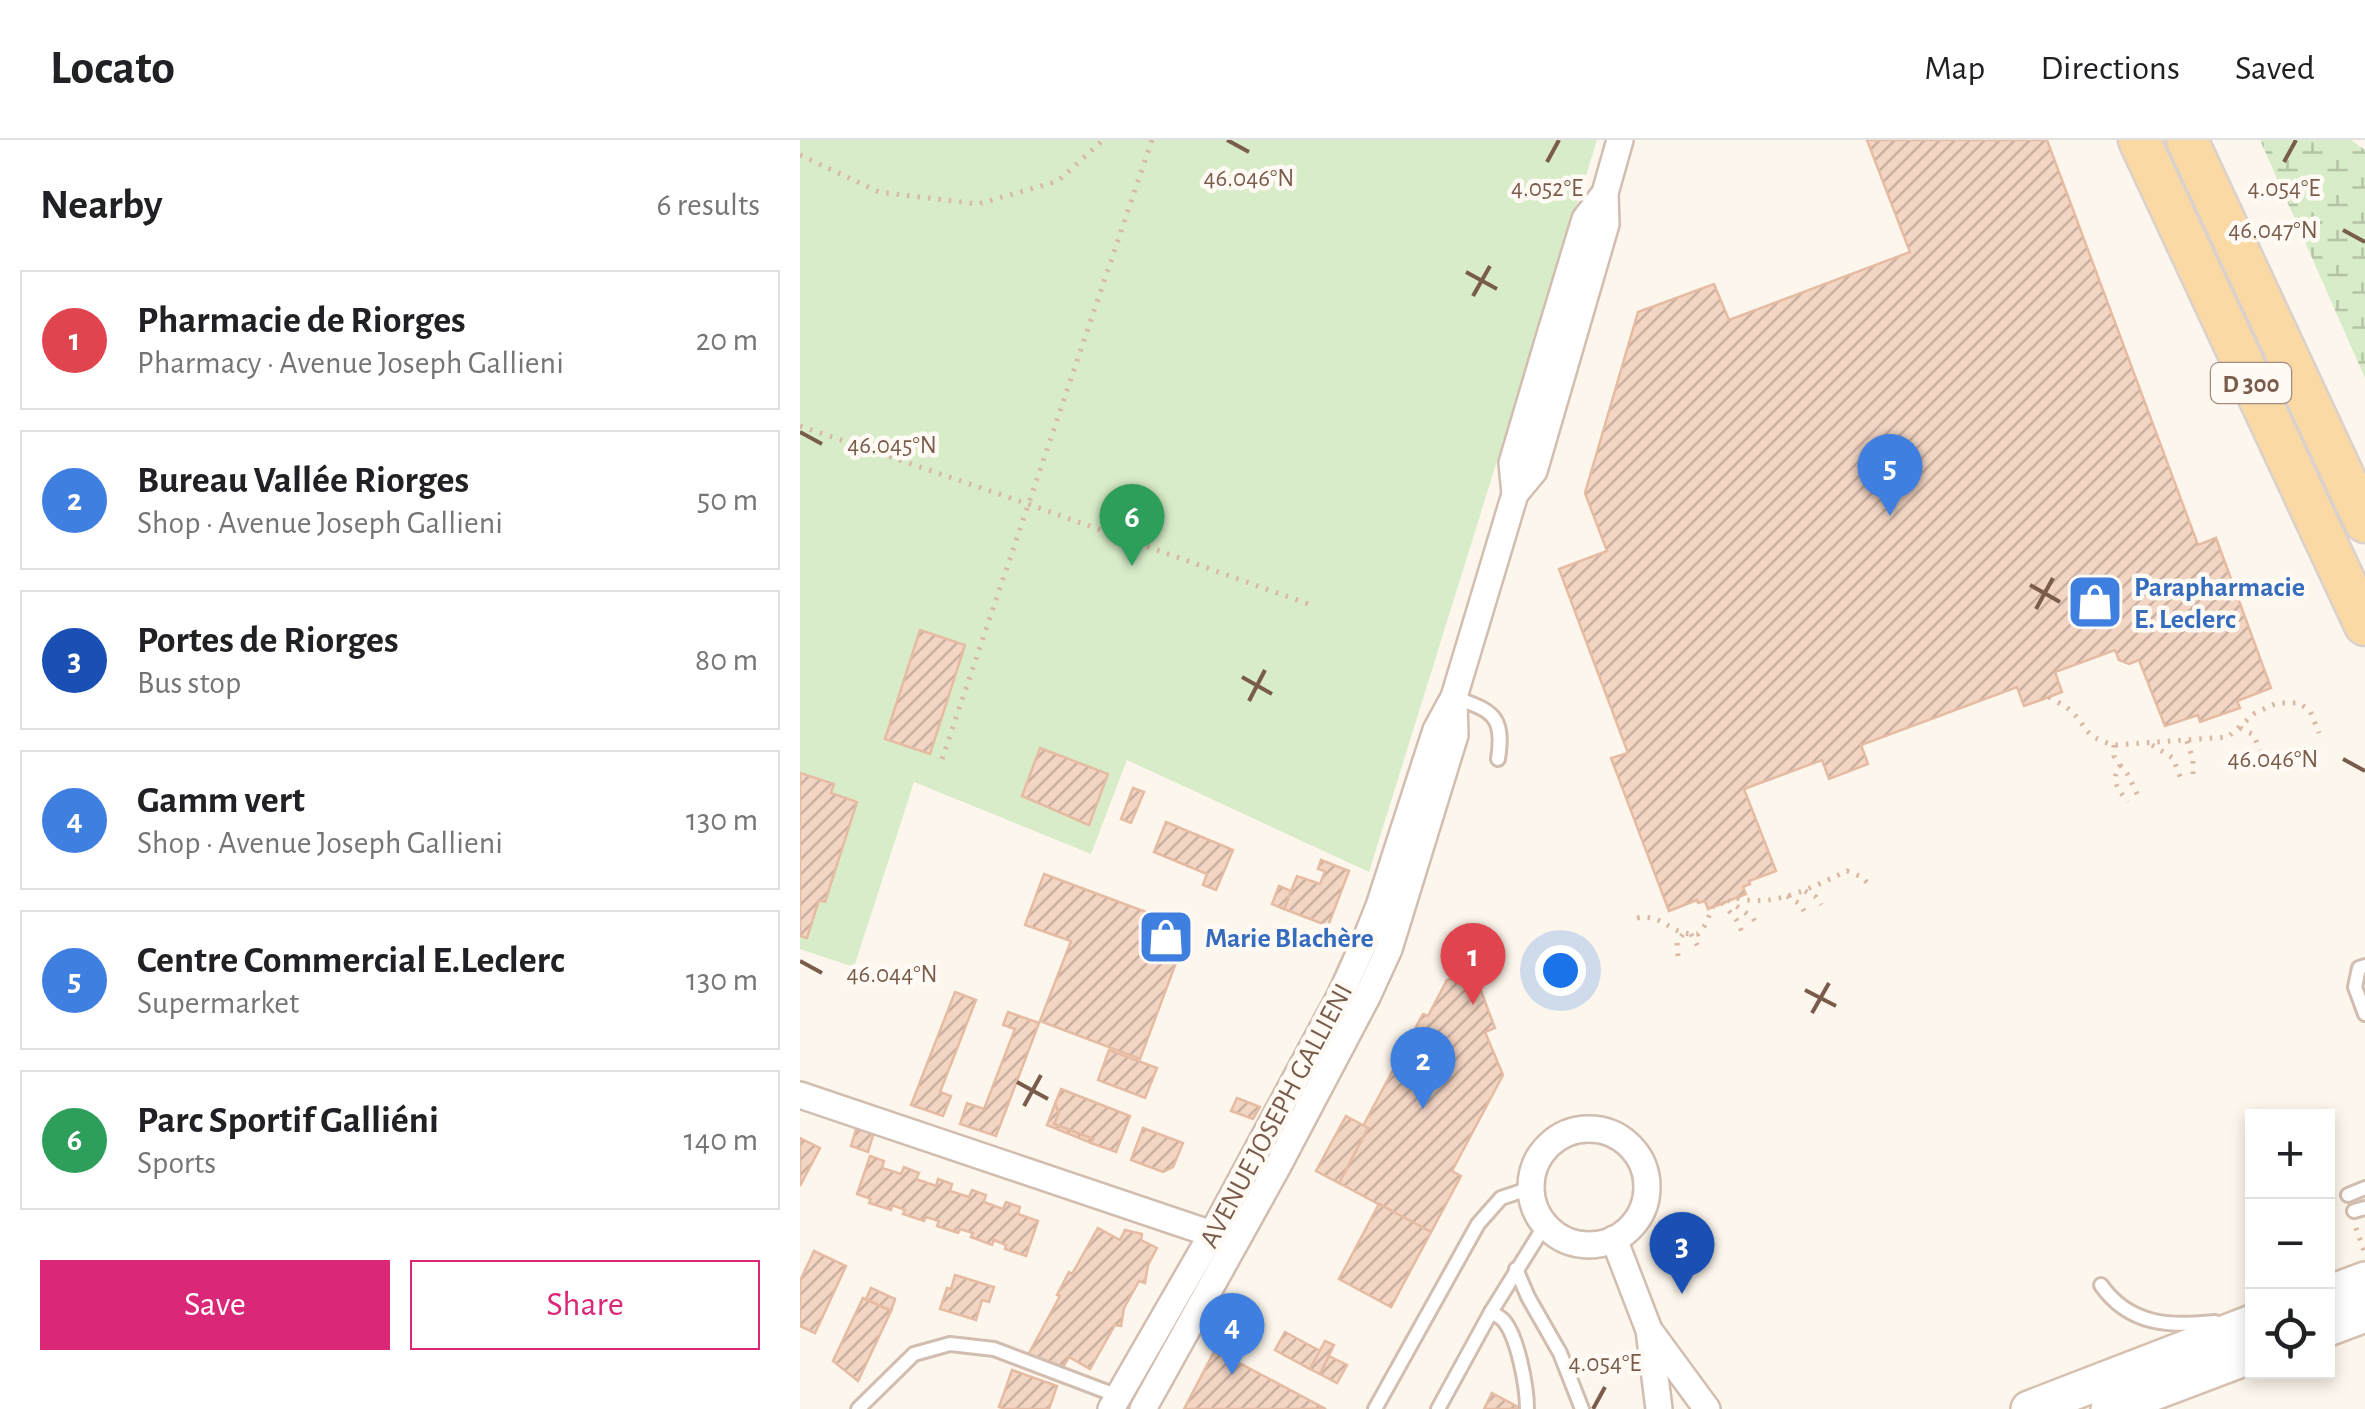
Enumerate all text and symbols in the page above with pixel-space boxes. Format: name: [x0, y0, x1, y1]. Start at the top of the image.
text: Locato: [50, 45, 175, 93]
text: Map: [1924, 51, 1985, 86]
text: Directions: [2040, 51, 2180, 86]
text: Saved: [2235, 51, 2315, 86]
text: 46.046°N: [1204, 166, 1294, 191]
text: 4.052°E: [1511, 176, 1583, 201]
text: 4.054°E: [2248, 176, 2320, 201]
text: Nearby: [40, 184, 163, 226]
text: 6 results: [657, 189, 760, 221]
text: 46.047°N: [2228, 218, 2318, 243]
text: Pharmacie de Riorges: [137, 302, 466, 340]
text: 1: [69, 324, 80, 356]
text: 20 m: [696, 324, 758, 356]
text: Pharmacy · Avenue Joseph Gallieni: [137, 347, 564, 379]
road number: D 300: [2211, 363, 2291, 403]
text: 46.045°N: [847, 433, 937, 458]
pin: 5: [1858, 434, 1922, 516]
text: Bureau Vallée Riorges: [137, 462, 469, 500]
text: 2: [67, 484, 82, 516]
text: 50 m: [697, 484, 758, 516]
pin: 6: [1100, 484, 1164, 566]
text: Shop · Avenue Joseph Gallieni: [137, 507, 503, 539]
shop icon: Parapharmacie E. Leclerc: [2065, 572, 2125, 632]
place label: Parapharmacie E. Leclerc: [2134, 574, 2305, 634]
text: Portes de Riorges: [137, 622, 399, 660]
text: 3: [68, 644, 81, 676]
text: 80 m: [695, 644, 758, 676]
text: Bus stop: [137, 667, 241, 699]
text: 46.046°N: [2228, 747, 2318, 772]
text: Gamm vert: [137, 782, 305, 820]
text: 4: [66, 804, 83, 836]
text: 130 m: [686, 804, 758, 836]
text: Shop · Avenue Joseph Gallieni: [137, 827, 503, 859]
shop icon: Marie Blachère: [1136, 907, 1196, 967]
pin: 1: [1440, 922, 1506, 1005]
place label: Marie Blachère: [1205, 925, 1374, 953]
text: Centre Commercial E.Leclerc: [137, 942, 565, 980]
your location: [1535, 945, 1586, 996]
text: 46.044°N: [846, 962, 938, 987]
text: 5: [68, 964, 81, 996]
text: 130 m: [686, 964, 758, 996]
street label: AVENUE JOSEPH GALLIENI: [1195, 979, 1358, 1253]
text: Supermarket: [137, 987, 299, 1019]
pin: 2: [1390, 1026, 1456, 1109]
text: Parc Sportif Galliéni: [137, 1102, 439, 1140]
map controls: [2245, 1109, 2335, 1379]
button: +: [2245, 1109, 2335, 1199]
text: 6: [67, 1124, 82, 1156]
text: 140 m: [684, 1124, 758, 1156]
text: Sports: [137, 1147, 216, 1179]
button: −: [2245, 1199, 2335, 1289]
pin: 3: [1650, 1212, 1714, 1294]
button: Save: [40, 1260, 390, 1350]
button: Share: [410, 1260, 760, 1350]
button: locate: [2245, 1289, 2335, 1379]
pin: 4: [1200, 1292, 1264, 1375]
text: 4.054°E: [1569, 1351, 1641, 1376]

